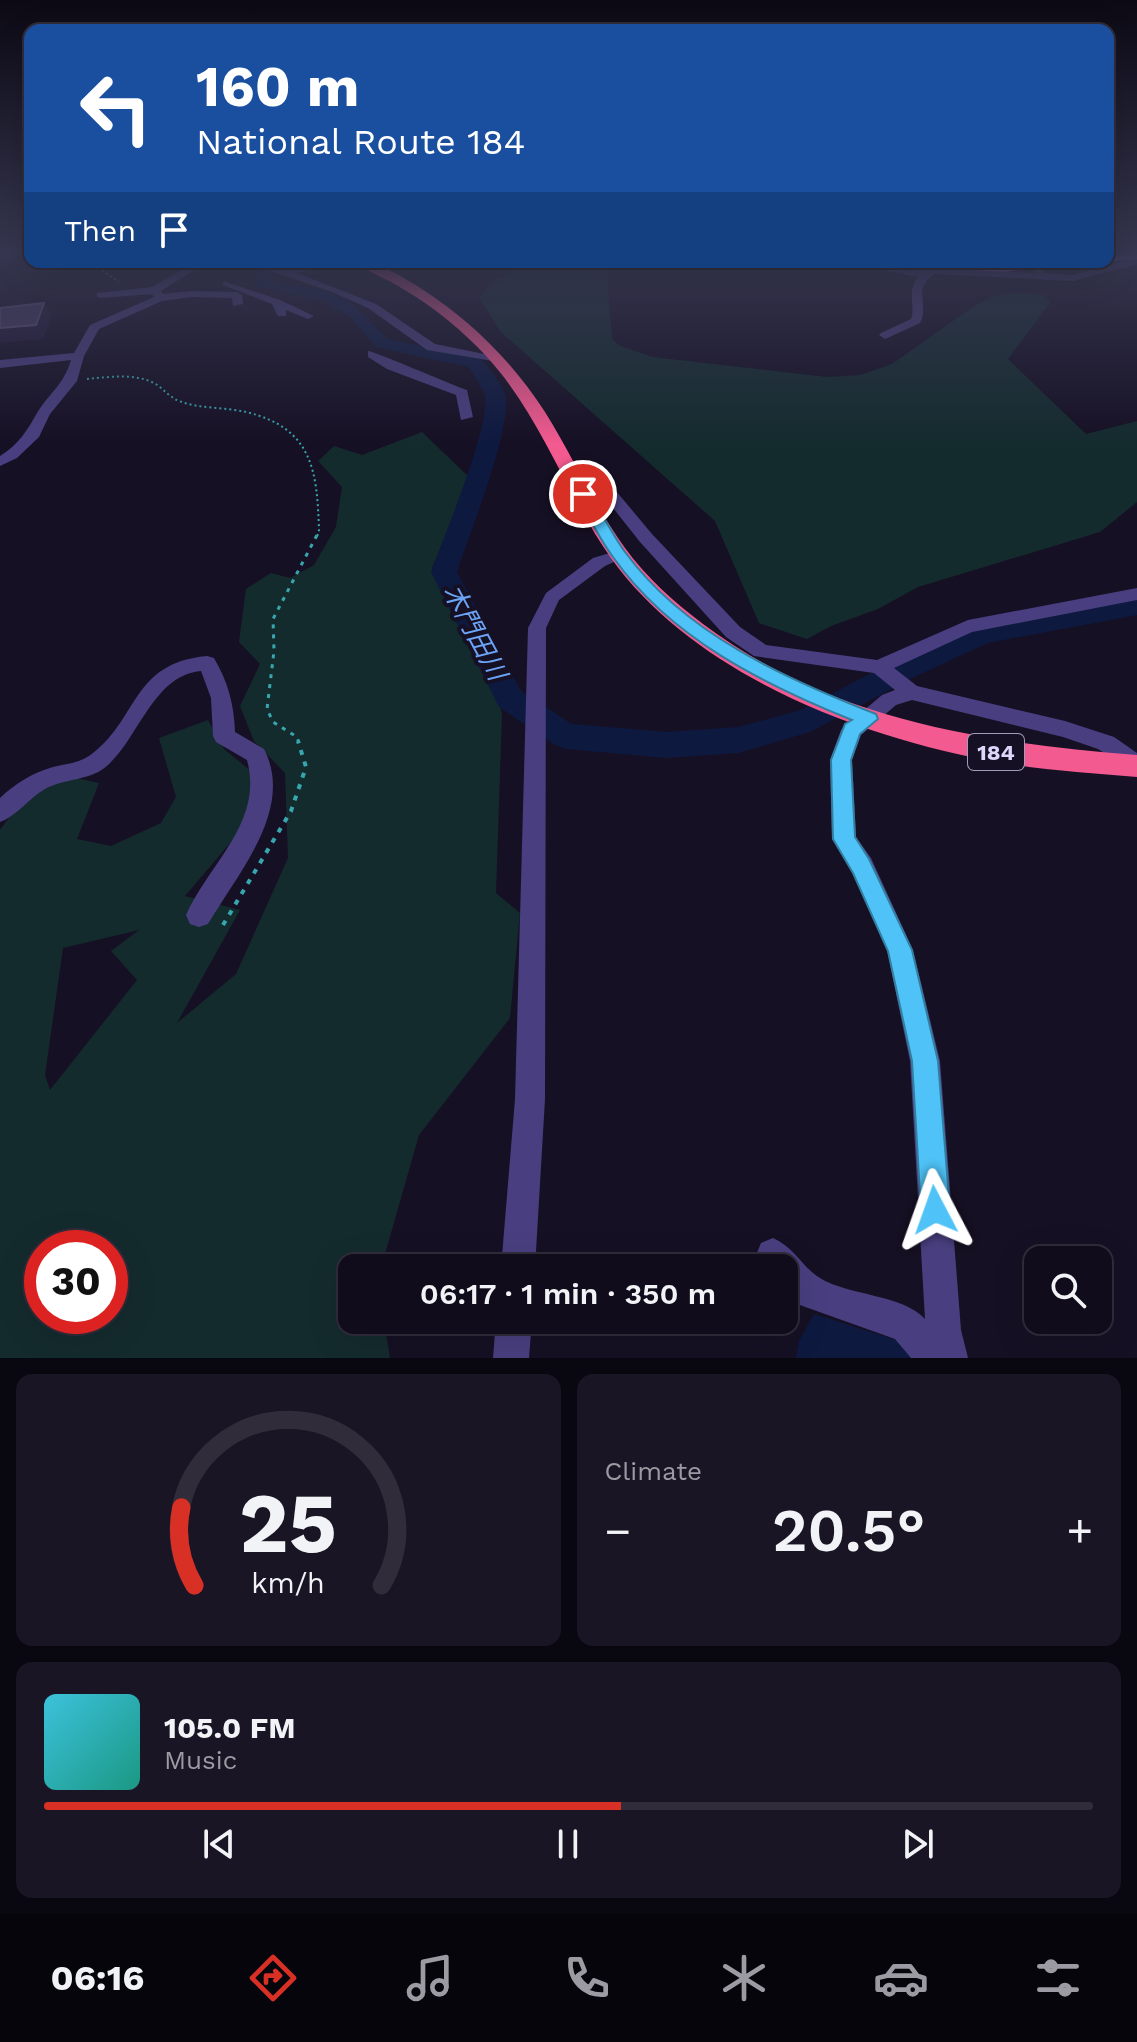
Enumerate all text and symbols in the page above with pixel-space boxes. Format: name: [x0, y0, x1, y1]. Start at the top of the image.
text: 160 m: [196, 54, 359, 120]
icon: left: [64, 56, 168, 160]
text: National Route 184: [196, 121, 526, 163]
icon: arrive: [152, 208, 196, 252]
text: Then: [64, 213, 136, 248]
pin: [549, 460, 617, 528]
icon: arrive: [561, 472, 605, 516]
water label: 木門田川: [437, 579, 514, 688]
road number: 184: [968, 734, 1024, 770]
position arrow: [893, 1168, 977, 1252]
speed limit sign: 30: [24, 1230, 128, 1334]
map controls: [1024, 1246, 1112, 1334]
button: search: [1024, 1246, 1112, 1334]
text: 06:17 · 1 min · 350 m: [420, 1276, 716, 1311]
text: Climate: [605, 1456, 702, 1486]
text: 25: [239, 1475, 337, 1572]
text: 20.5°: [772, 1495, 925, 1566]
text: −: [605, 1505, 631, 1557]
text: +: [1066, 1505, 1093, 1557]
text: km/h: [251, 1566, 325, 1600]
text: 105.0 FM: [164, 1710, 296, 1745]
text: Music: [164, 1745, 237, 1775]
icon: previous: [197, 1822, 241, 1866]
icon: pause: [546, 1822, 590, 1866]
icon: next: [896, 1822, 940, 1866]
icon: directions: [245, 1950, 301, 2006]
icon: music: [402, 1950, 458, 2006]
icon: phone: [559, 1950, 615, 2006]
icon: climate: [716, 1950, 772, 2006]
icon: car: [873, 1950, 929, 2006]
icon: filters: [1030, 1950, 1086, 2006]
text: 06:16: [51, 1957, 144, 1999]

